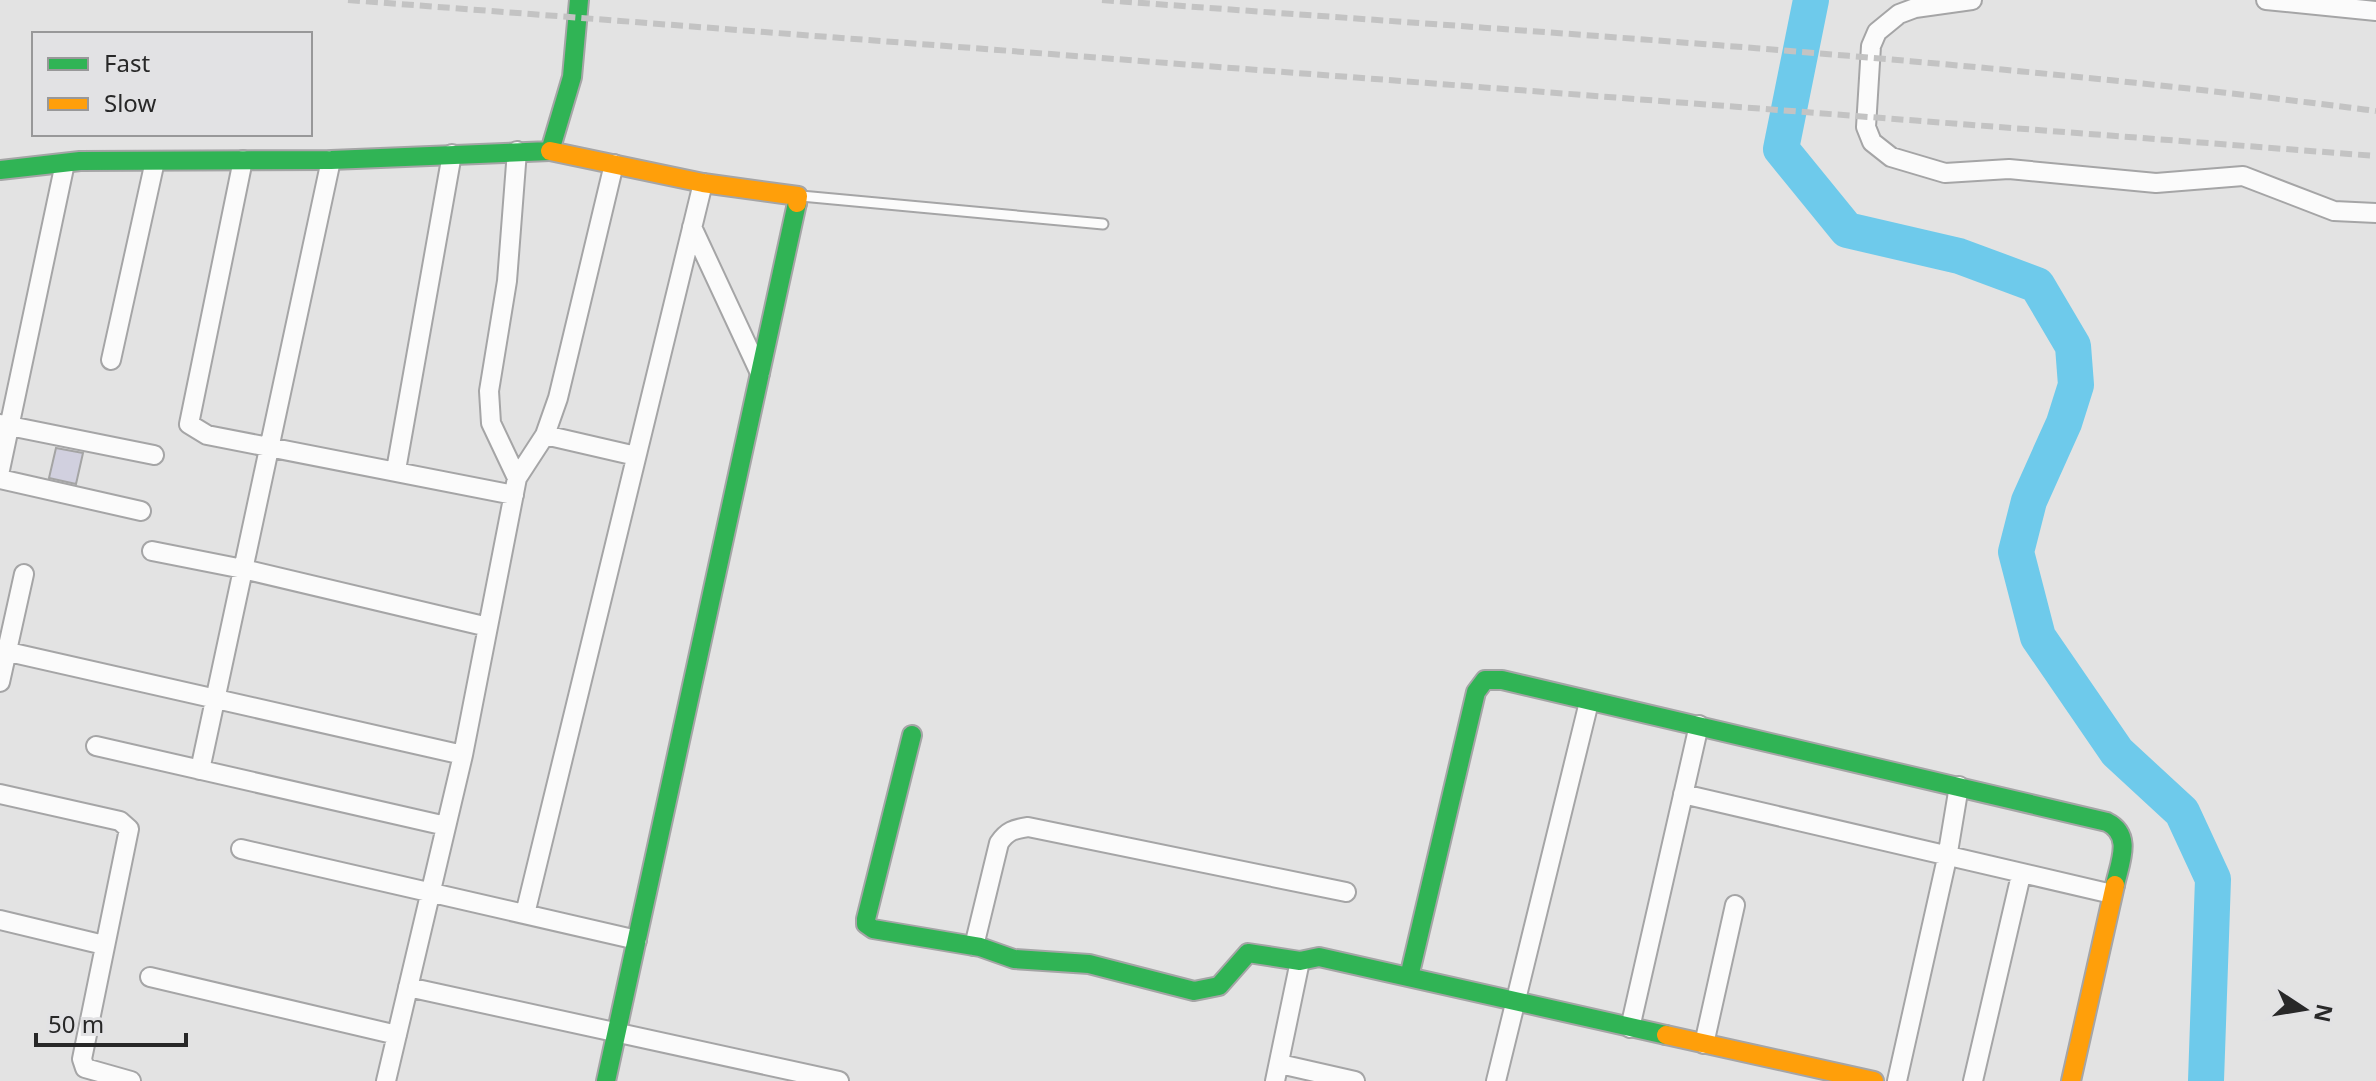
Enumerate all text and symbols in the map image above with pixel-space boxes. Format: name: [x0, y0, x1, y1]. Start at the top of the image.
legend: [32, 32, 312, 136]
text: Fast: [104, 46, 150, 79]
text: Slow: [104, 86, 156, 119]
north arrow: [2264, 969, 2344, 1049]
scale bar: [36, 997, 186, 1047]
text: N: [2308, 1001, 2341, 1025]
text: 50 m: [48, 1007, 104, 1040]

